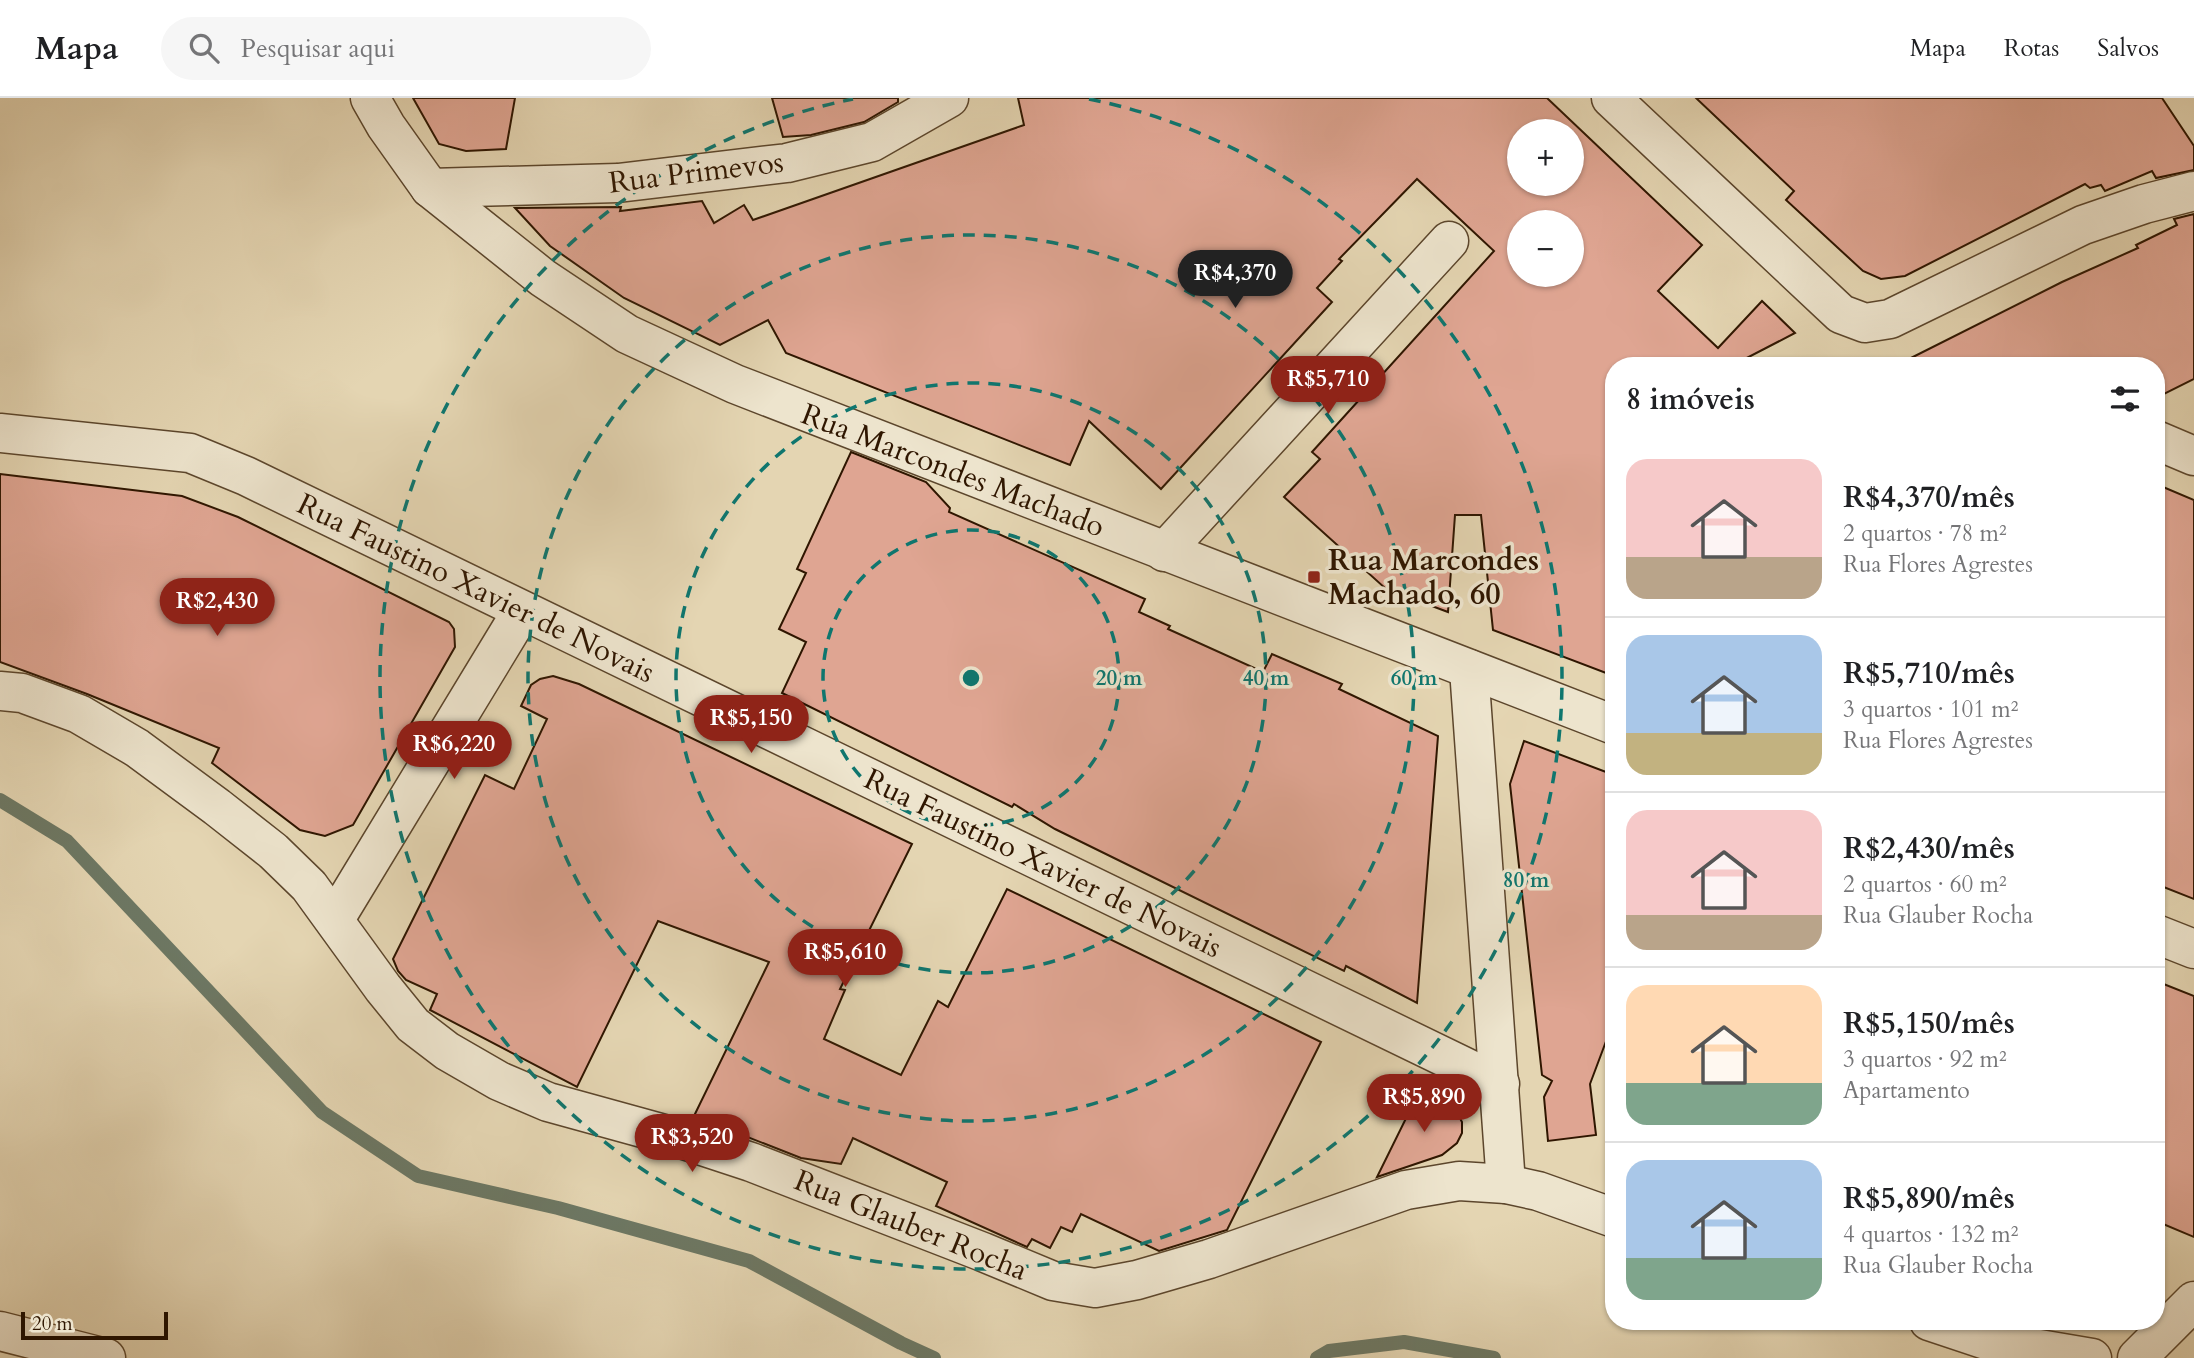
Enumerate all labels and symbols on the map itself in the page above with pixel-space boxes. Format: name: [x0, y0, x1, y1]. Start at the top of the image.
street label: Rua Primevos: [606, 141, 786, 204]
pin: R$4,370: [1170, 250, 1300, 310]
pin: R$5,710: [1263, 356, 1393, 416]
street label: Rua Marcondes Machado: [795, 394, 1110, 547]
street label: Rua Faustino Xavier de Novais: [290, 484, 661, 693]
place label: Rua Marcondes Machado, 60: [1328, 540, 1539, 615]
marker: Rua Marcondes Machado, 60: [1306, 569, 1322, 585]
pin: R$2,430: [152, 578, 282, 638]
text: 20 m: [1096, 664, 1143, 693]
text: 40 m: [1243, 664, 1290, 693]
text: 60 m: [1391, 664, 1438, 693]
centre of rings: [959, 666, 983, 690]
pin: R$5,150: [686, 696, 816, 755]
pin: R$6,220: [389, 722, 519, 781]
street label: Rua Faustino Xavier de Novais: [857, 759, 1228, 968]
text: 80 m: [1503, 866, 1550, 895]
pin: R$5,610: [780, 930, 910, 989]
pin: R$5,890: [1359, 1074, 1489, 1134]
pin: R$3,520: [627, 1114, 757, 1174]
street label: Rua Glauber Rocha: [788, 1160, 1033, 1291]
scale bar: [21, 1309, 168, 1341]

